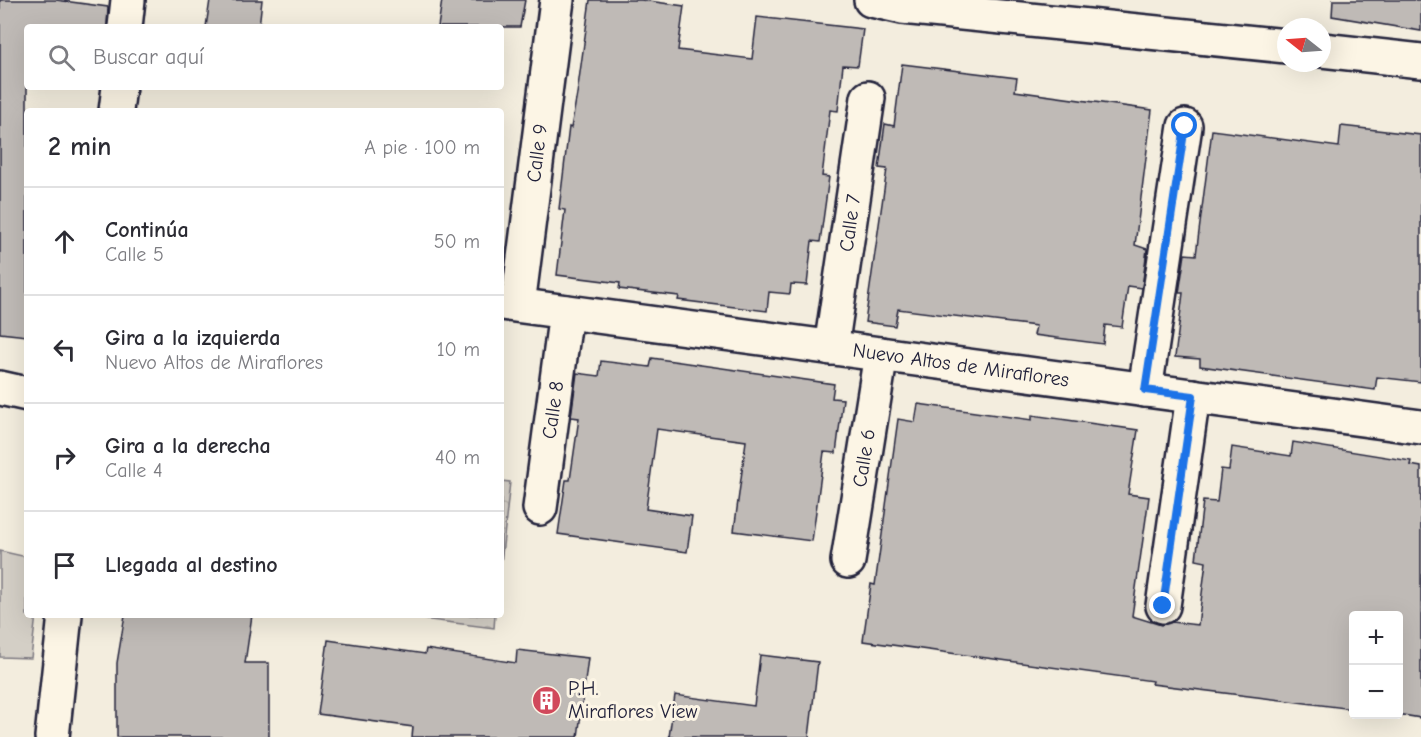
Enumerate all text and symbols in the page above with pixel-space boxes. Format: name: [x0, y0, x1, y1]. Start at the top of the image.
north arrow: [1277, 18, 1331, 72]
search box: [24, 24, 504, 90]
icon: search: [45, 41, 78, 74]
text: Buscar aquí: [93, 44, 204, 70]
route start: [1171, 112, 1197, 138]
street label: Calle 9: [522, 122, 552, 184]
text: 2 min: [48, 132, 111, 162]
text: A pie · 100 m: [364, 136, 480, 159]
street label: Calle 7: [835, 192, 865, 253]
text: Continúa: [105, 217, 189, 243]
icon: ahead: [48, 225, 81, 258]
text: 50 m: [434, 230, 480, 253]
text: Calle 5: [105, 243, 164, 266]
text: Gira a la izquierda: [105, 325, 280, 351]
icon: left: [48, 333, 81, 366]
text: 10 m: [437, 338, 480, 361]
street label: Nuevo Altos de Miraflores: [851, 338, 1071, 392]
text: Nuevo Altos de Miraflores: [105, 351, 323, 374]
street label: Calle 8: [538, 379, 568, 441]
street label: Calle 6: [848, 427, 880, 489]
text: Gira a la derecha: [105, 433, 271, 459]
icon: right: [48, 441, 81, 474]
text: 40 m: [435, 446, 480, 469]
text: Calle 4: [105, 459, 163, 482]
icon: arrive: [48, 549, 81, 582]
text: Llegada al destino: [105, 552, 278, 578]
route end: [1149, 592, 1175, 618]
map controls: [1349, 611, 1403, 719]
button: +: [1349, 611, 1403, 665]
button: −: [1349, 665, 1403, 719]
place label: P.H. Miraflores View: [568, 677, 698, 723]
building icon: P.H. Miraflores View: [531, 684, 563, 716]

